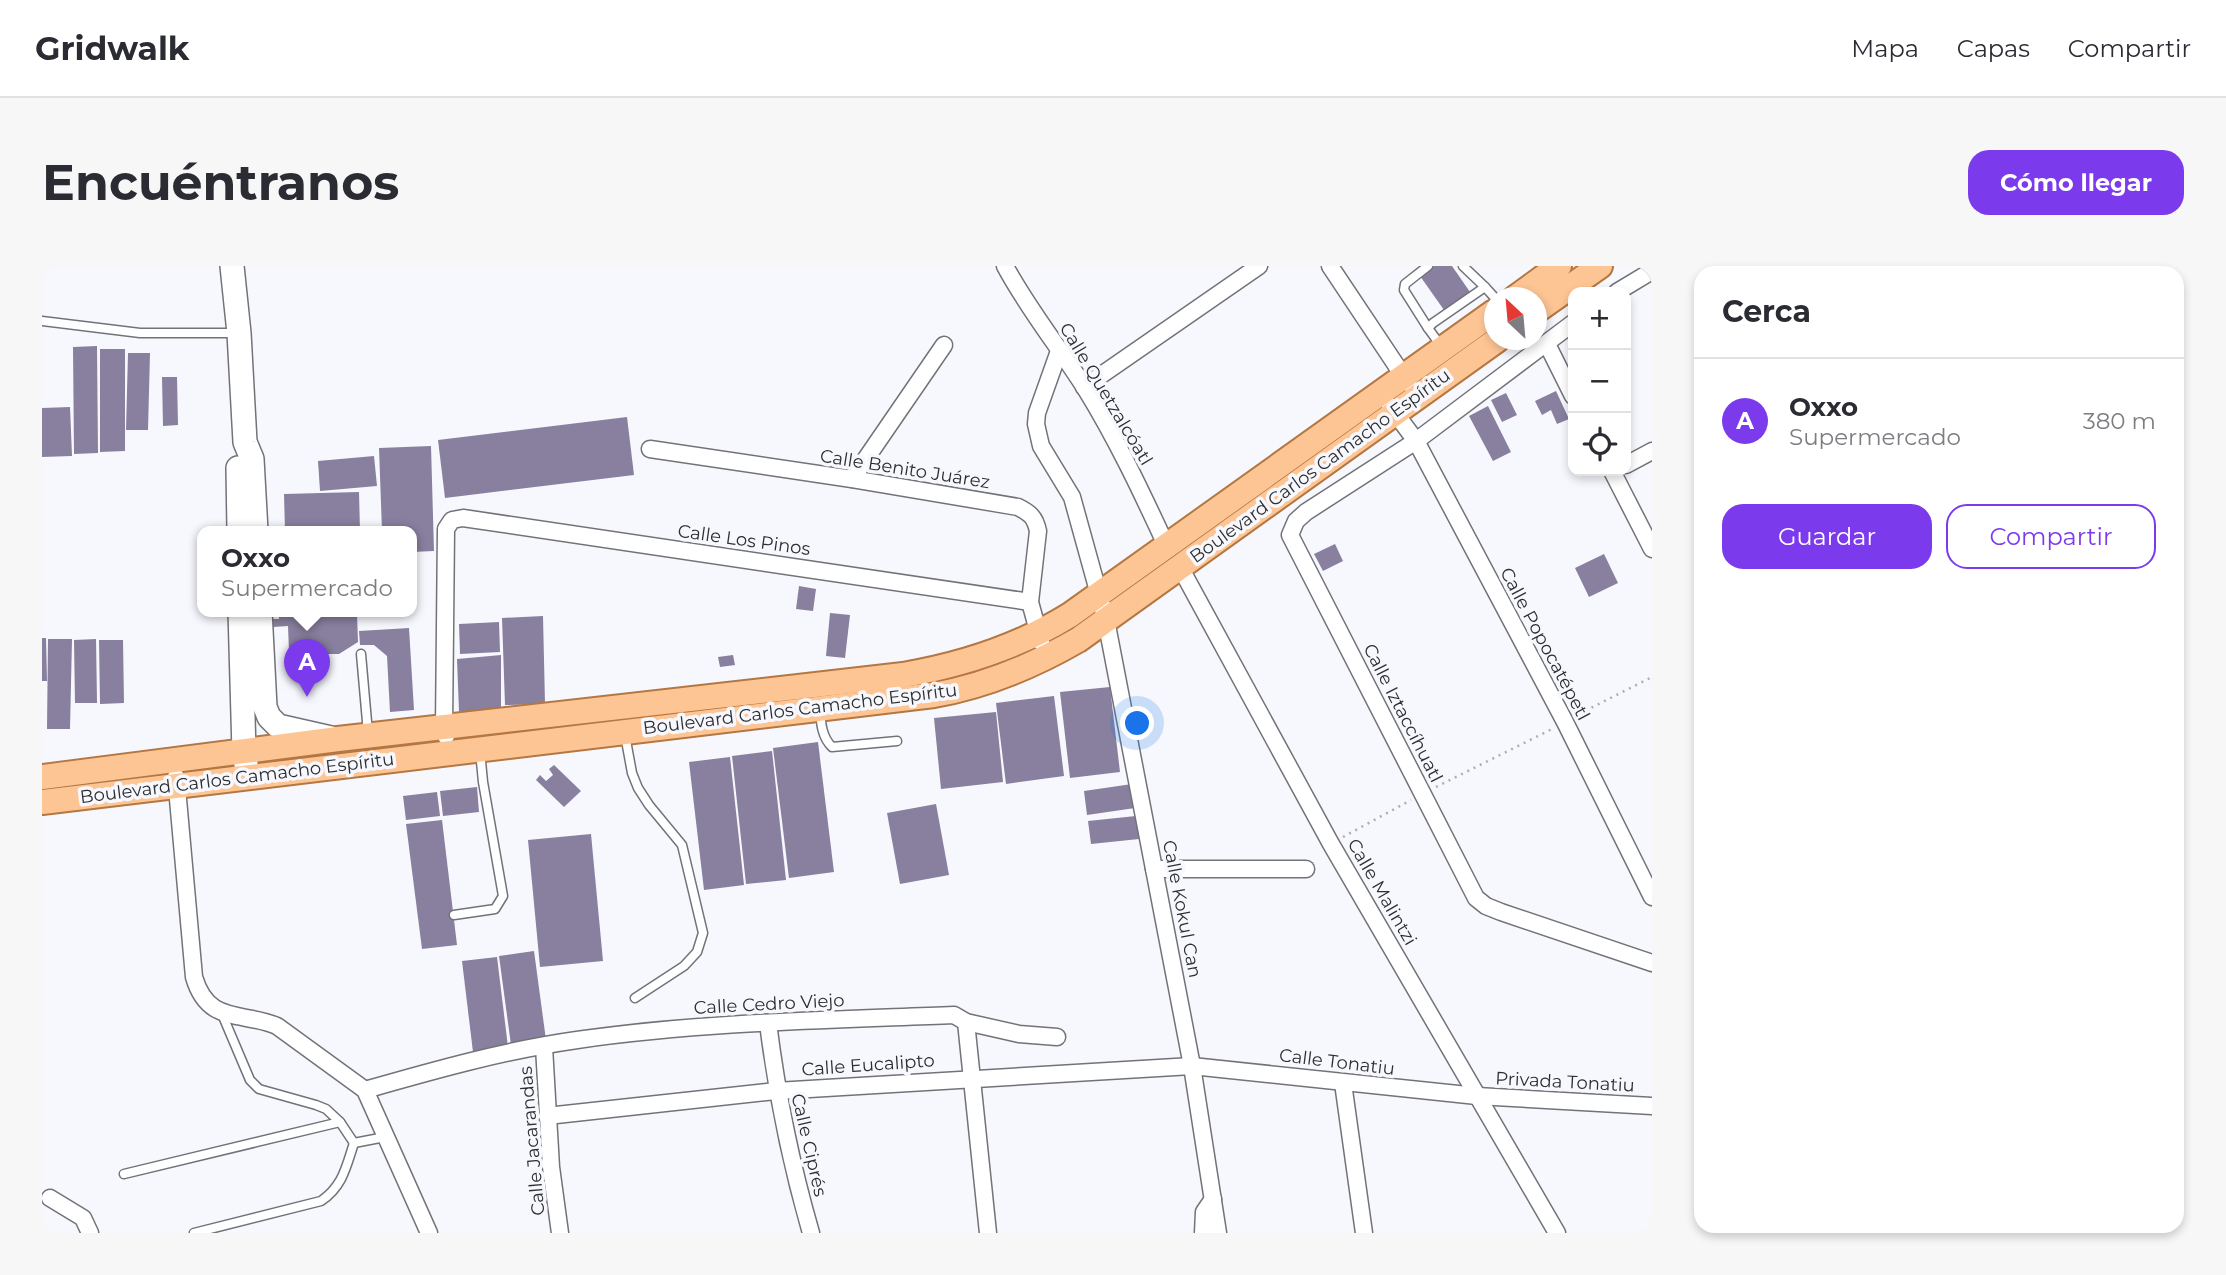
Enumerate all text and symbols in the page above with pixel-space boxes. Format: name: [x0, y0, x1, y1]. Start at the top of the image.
text: Gridwalk: [35, 28, 189, 68]
text: Mapa: [1851, 34, 1919, 63]
text: Capas: [1957, 34, 2030, 63]
text: Compartir: [2068, 34, 2191, 63]
button: Cómo llegar: [1968, 150, 2184, 215]
text: Encuéntranos: [42, 153, 399, 212]
north arrow: [1484, 287, 1547, 350]
map controls: [1568, 287, 1631, 476]
button: +: [1568, 287, 1631, 350]
text: Cerca: [1722, 293, 1811, 330]
street label: Calle Quetzalcóatl: [1055, 319, 1157, 469]
button: −: [1568, 350, 1631, 413]
street label: Boulevard Carlos Camacho Espíritu: [1186, 364, 1454, 568]
text: Oxxo: [1789, 391, 1858, 423]
text: A: [1736, 407, 1754, 435]
text: 380 m: [2083, 407, 2156, 435]
button: locate: [1568, 413, 1631, 476]
text: Supermercado: [1789, 423, 1961, 451]
street label: Calle Benito Juárez: [819, 445, 991, 493]
button: Guardar: [1722, 504, 1932, 569]
button: Compartir: [1946, 504, 2156, 569]
street label: Calle Los Pinos: [676, 520, 812, 560]
popup: [197, 526, 417, 617]
text: Oxxo: [221, 542, 290, 574]
street label: Calle Popocatépetl: [1495, 564, 1595, 724]
text: Supermercado: [221, 574, 393, 602]
pin: A: [284, 639, 330, 697]
street label: Calle Iztaccíhuatl: [1359, 640, 1447, 786]
street label: Boulevard Carlos Camacho Espíritu: [642, 679, 958, 739]
your location: [1120, 706, 1154, 740]
street label: Boulevard Carlos Camacho Espíritu: [79, 748, 395, 808]
street label: Calle Malintzi: [1343, 835, 1421, 949]
street label: Calle Kokul Can: [1158, 838, 1206, 980]
street label: Calle Cedro Viejo: [693, 989, 845, 1019]
street label: Calle Tonatiu: [1278, 1044, 1396, 1080]
street label: Calle Eucalipto: [801, 1049, 935, 1081]
street label: Calle Jacarandas: [514, 1065, 549, 1217]
street label: Privada Tonatiu: [1495, 1067, 1635, 1097]
street label: Calle Ciprés: [786, 1091, 832, 1199]

